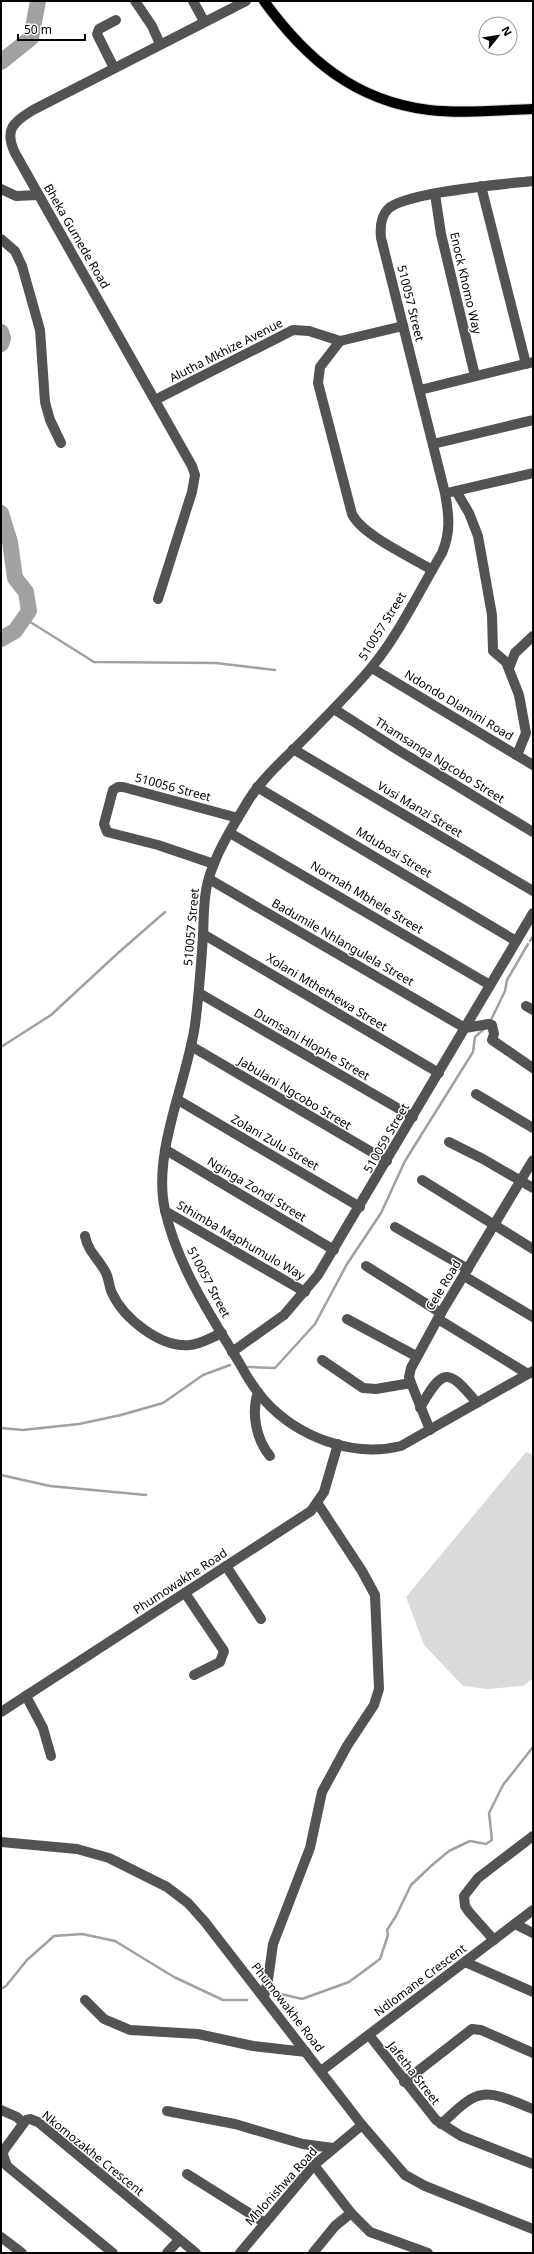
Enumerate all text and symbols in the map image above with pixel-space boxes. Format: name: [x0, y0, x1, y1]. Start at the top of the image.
scale bar: [18, 16, 85, 42]
north arrow: [478, 16, 518, 56]
text: 50 m: [24, 21, 52, 38]
text: N: [498, 23, 516, 38]
street label: Bheka Gumede Road: [40, 180, 114, 292]
street label: Enock Khomo Way: [446, 230, 486, 336]
street label: 510057 Street: [393, 263, 429, 343]
street label: Alutha Mkhize Avenue: [166, 314, 286, 386]
street label: 510057 Street: [354, 588, 410, 663]
street label: Ndondo Dlamini Road: [401, 666, 517, 744]
street label: Thamsanqa Ngcobo Street: [372, 713, 509, 807]
street label: 510056 Street: [133, 769, 213, 805]
street label: Vusi Manzi Street: [374, 777, 466, 842]
street label: Mdubosi Street: [353, 823, 436, 882]
street label: Normah Mbhele Street: [307, 857, 427, 938]
street label: 510057 Street: [179, 887, 203, 966]
street label: Badumile Nhlangulela Street: [269, 894, 418, 990]
street label: Xolani Mthethewa Street: [263, 949, 391, 1035]
street label: Dumsani Hlophe Street: [251, 1004, 374, 1084]
street label: Jabulani Ngcobo Street: [234, 1052, 355, 1134]
street label: 510059 Street: [359, 1099, 413, 1176]
street label: Zolani Zulu Street: [228, 1110, 323, 1174]
street label: Nginga Zondi Street: [204, 1153, 310, 1226]
street label: Sthimba Maphumulo Way: [174, 1196, 309, 1284]
street label: 510057 Street: [183, 1244, 235, 1321]
street label: Cele Road: [421, 1257, 465, 1313]
street label: Phumowakhe Road: [130, 1544, 230, 1618]
street label: Ndlomane Crescent: [370, 1939, 470, 2020]
street label: Phumowakhe Road: [248, 1959, 328, 2055]
street label: Jafetha Street: [383, 2037, 445, 2109]
street label: Nkomozakhe Crescent: [39, 2107, 148, 2200]
street label: Mhlonishwa Road: [241, 2143, 321, 2229]

